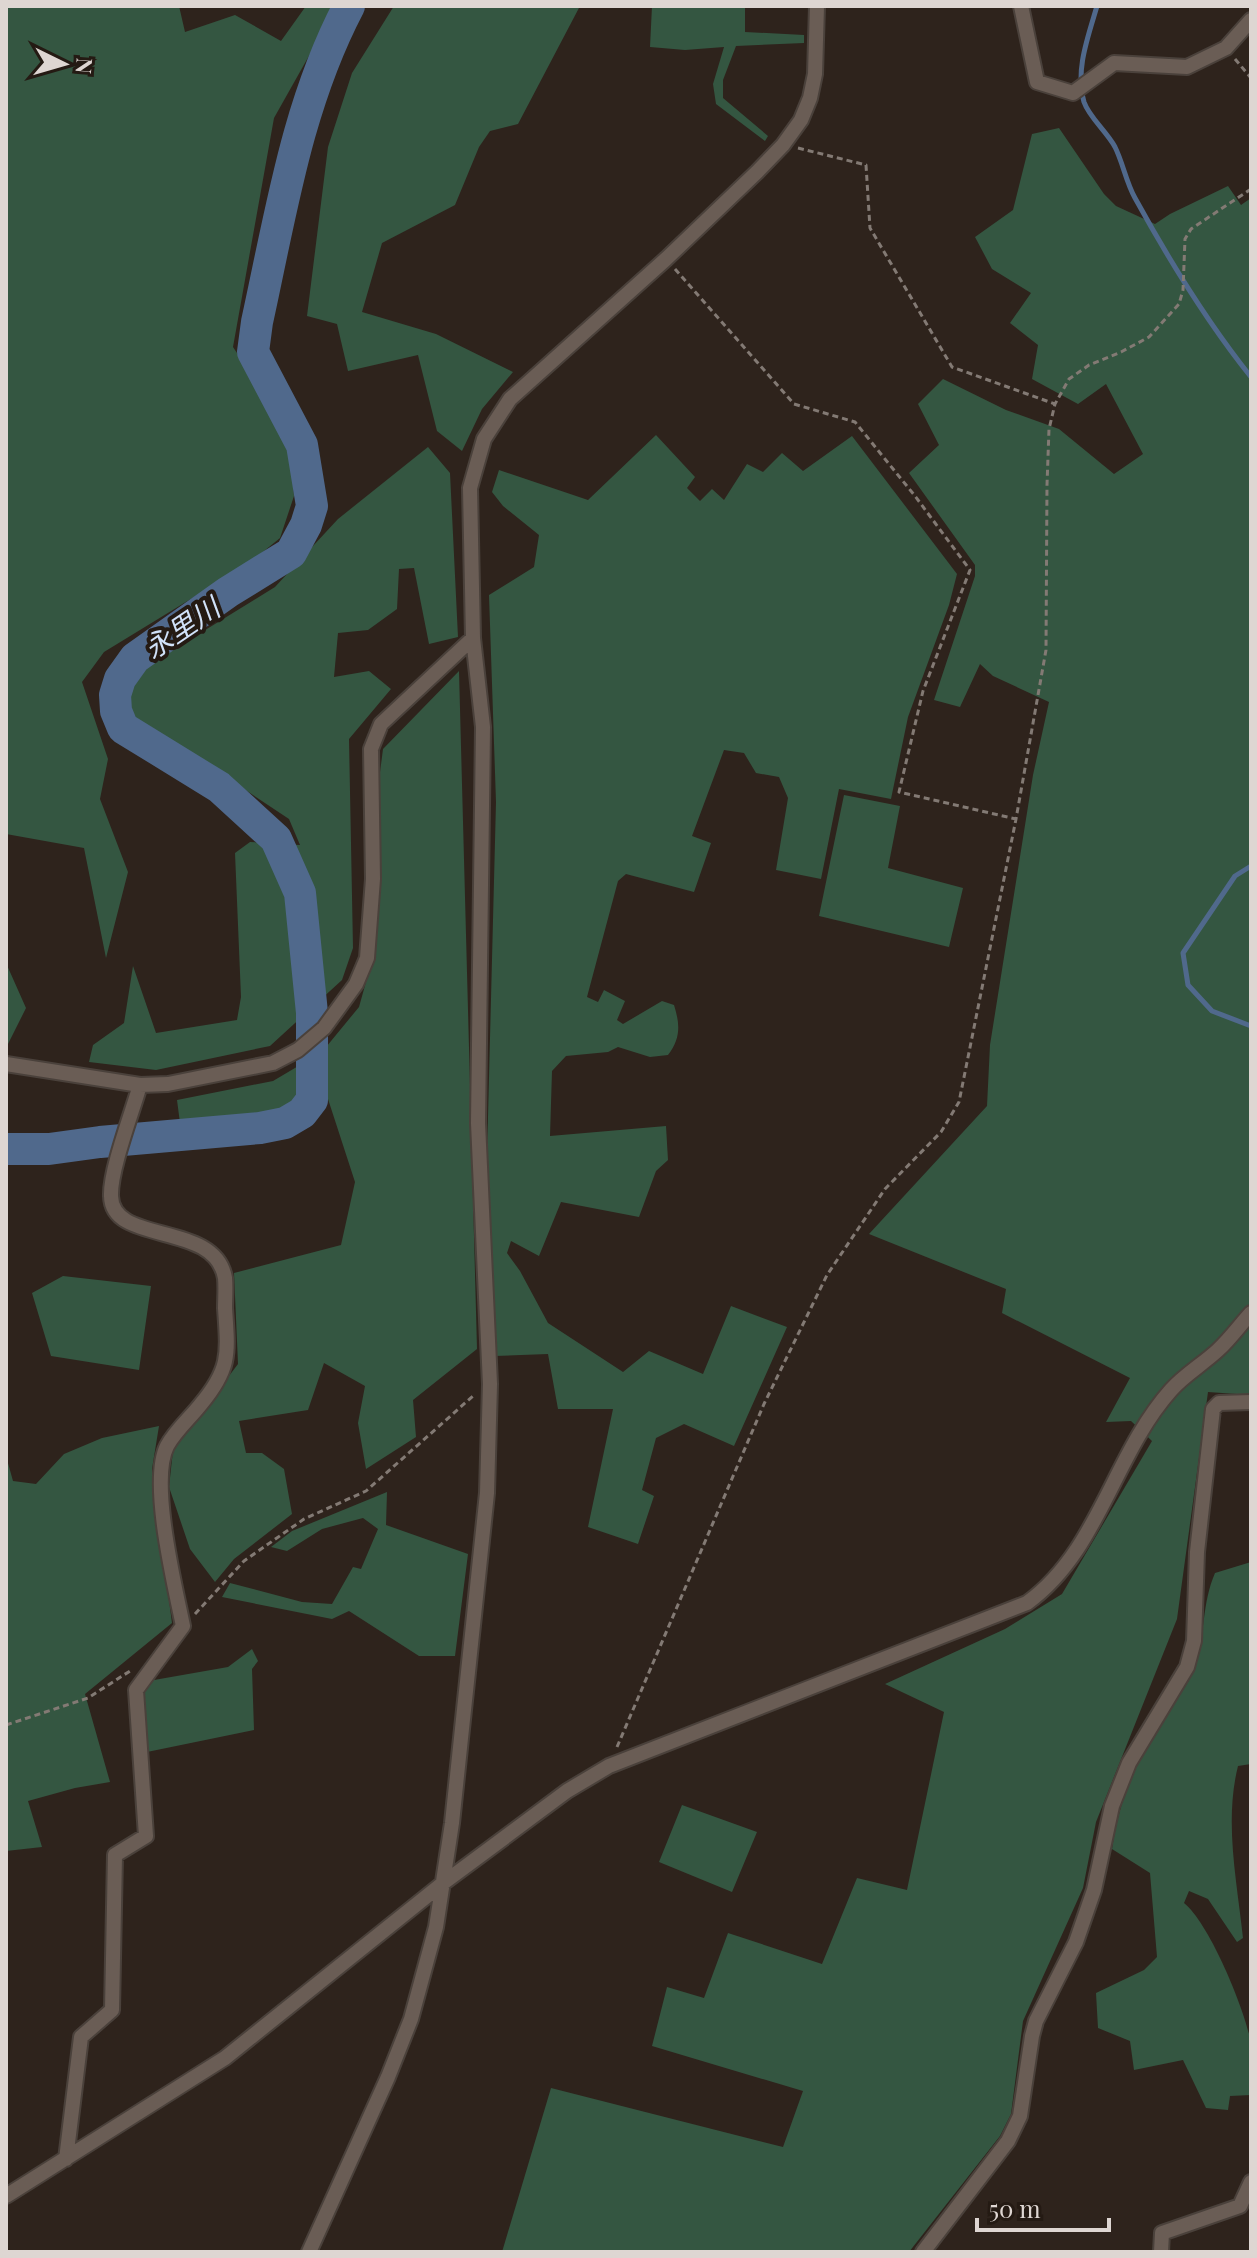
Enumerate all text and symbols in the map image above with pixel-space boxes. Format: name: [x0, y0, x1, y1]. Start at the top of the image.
north arrow: [24, 24, 104, 104]
text: N: [69, 57, 101, 75]
water label: 永里川: [136, 587, 229, 666]
scale bar: [977, 2182, 1109, 2232]
text: 50 m: [989, 2192, 1041, 2224]

